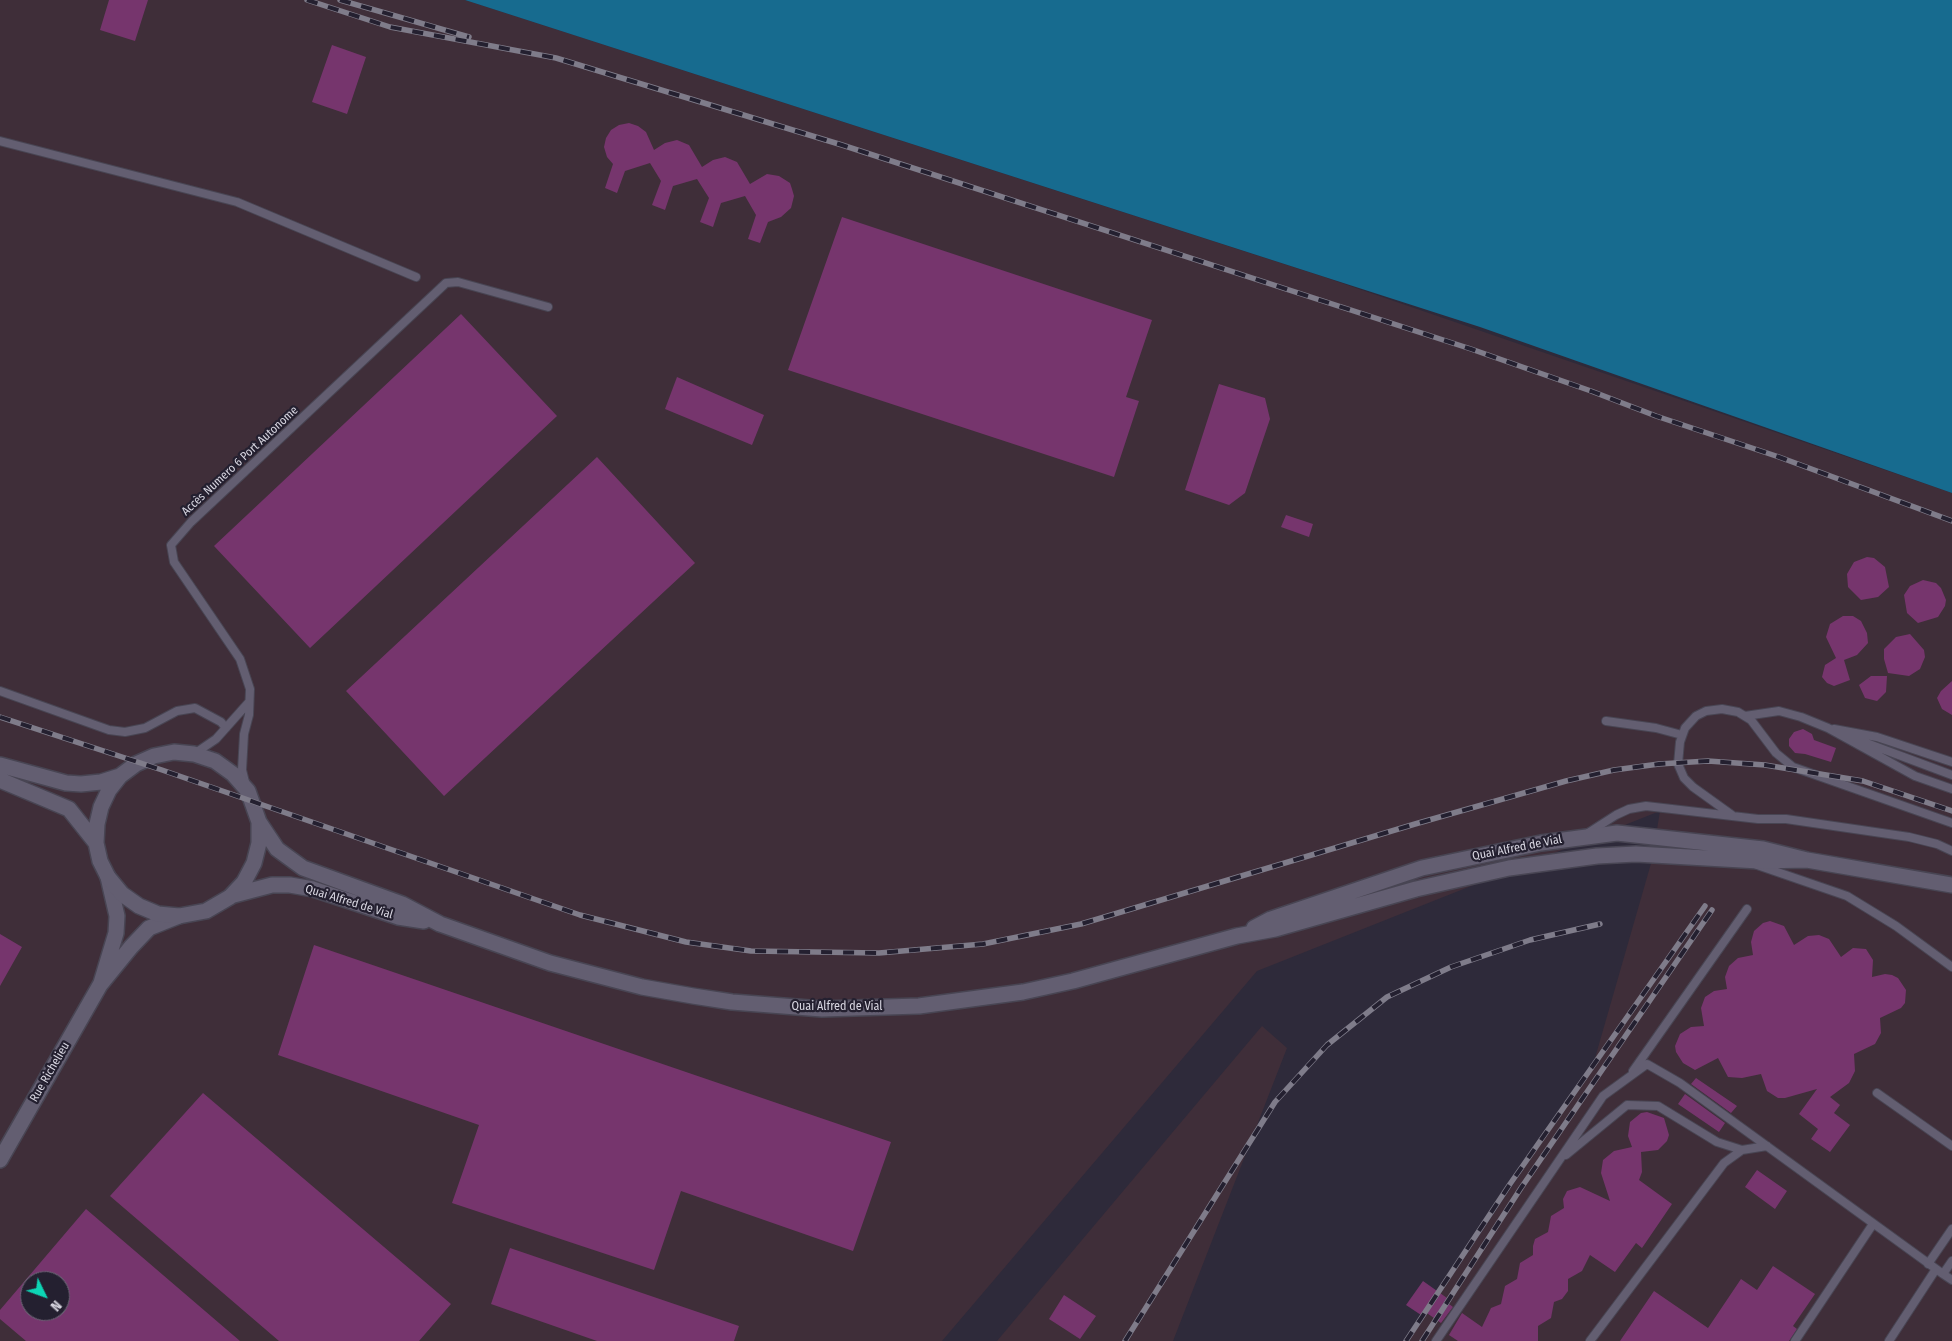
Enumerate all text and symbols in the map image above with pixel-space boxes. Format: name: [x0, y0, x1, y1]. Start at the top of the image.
street label: Accès Numero 6 Port Autonome: [179, 403, 301, 519]
street label: Quai Alfred de Vial: [1471, 832, 1563, 864]
street label: Quai Alfred de Vial: [303, 882, 395, 922]
street label: Quai Alfred de Vial: [792, 1000, 882, 1014]
street label: Rue Richelieu: [27, 1039, 73, 1105]
north arrow: [20, 1271, 70, 1321]
text: N: [47, 1297, 65, 1315]

